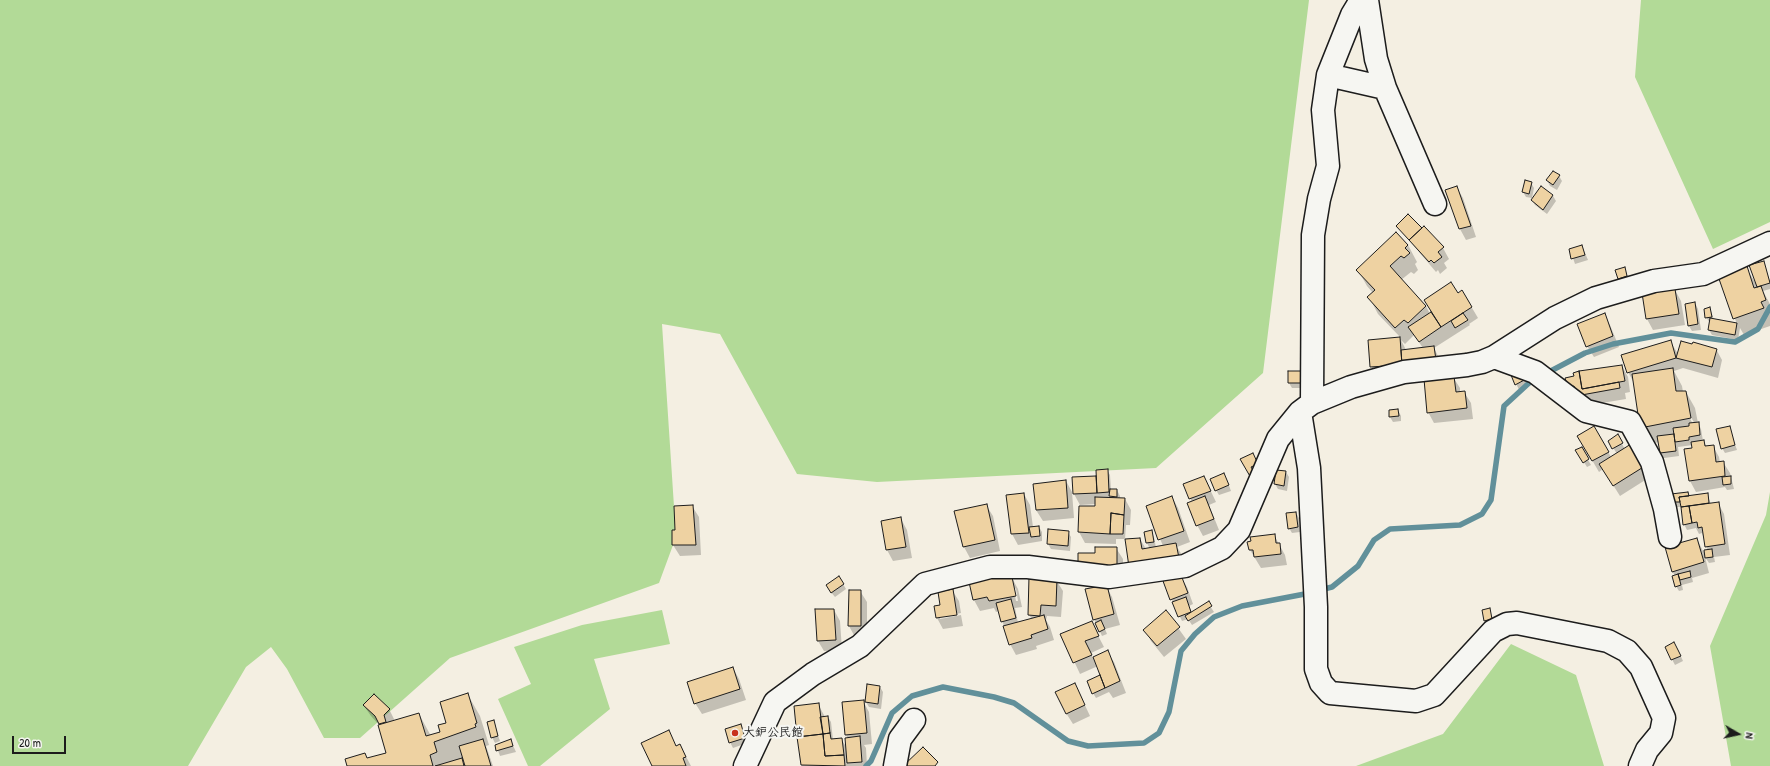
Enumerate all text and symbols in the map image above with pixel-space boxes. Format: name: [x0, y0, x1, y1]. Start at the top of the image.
north arrow: [1718, 714, 1758, 754]
place label: 大鈩公民館: [743, 726, 803, 740]
scale bar: [14, 728, 68, 754]
marker: 大鈩公民館: [730, 728, 740, 738]
text: N: [1742, 732, 1757, 740]
text: 20 m: [19, 734, 41, 751]

